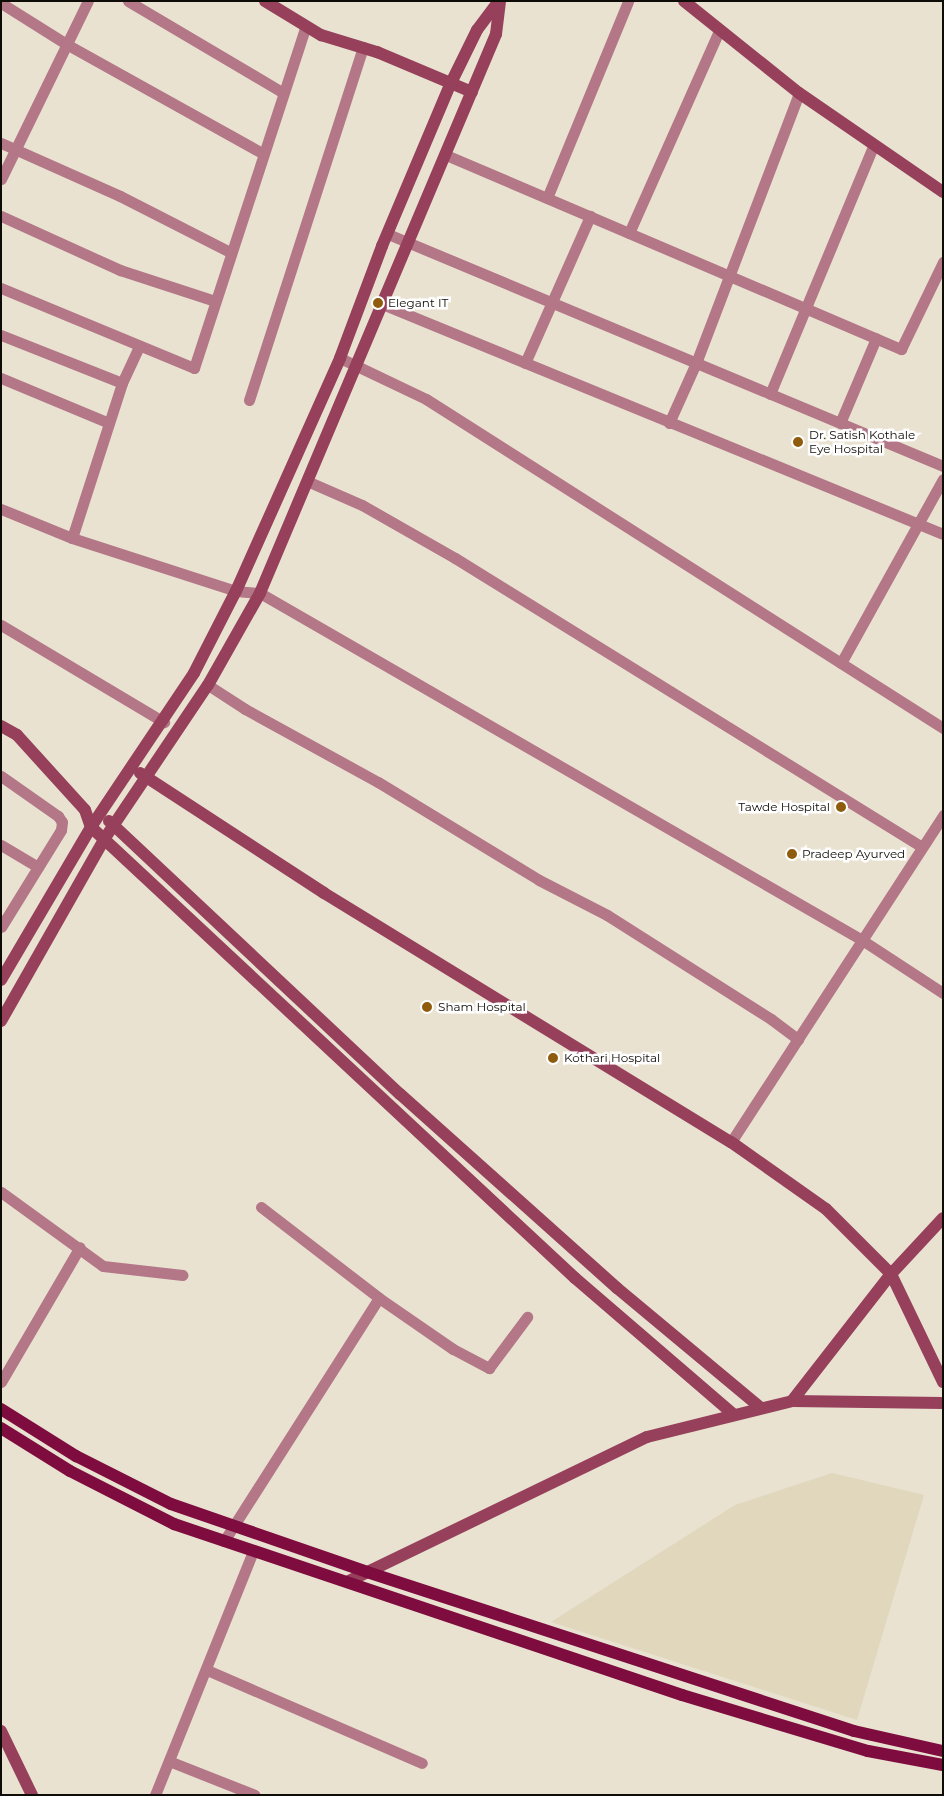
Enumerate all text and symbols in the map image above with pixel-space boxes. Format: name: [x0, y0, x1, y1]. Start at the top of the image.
place label: Elegant IT: [388, 296, 448, 310]
marker: Elegant IT: [372, 297, 384, 309]
place label: Dr. Satish Kothale Eye Hospital: [809, 428, 915, 456]
marker: Dr. Satish Kothale Eye Hospital: [791, 435, 805, 449]
place label: Tawde Hospital: [738, 800, 830, 814]
marker: Tawde Hospital: [834, 800, 848, 814]
place label: Pradeep Ayurved: [802, 847, 905, 861]
marker: Pradeep Ayurved: [786, 848, 798, 860]
marker: Sham Hospital: [420, 1000, 434, 1014]
place label: Sham Hospital: [438, 1000, 526, 1014]
marker: Kothari Hospital: [546, 1051, 560, 1065]
place label: Kothari Hospital: [564, 1051, 660, 1065]

